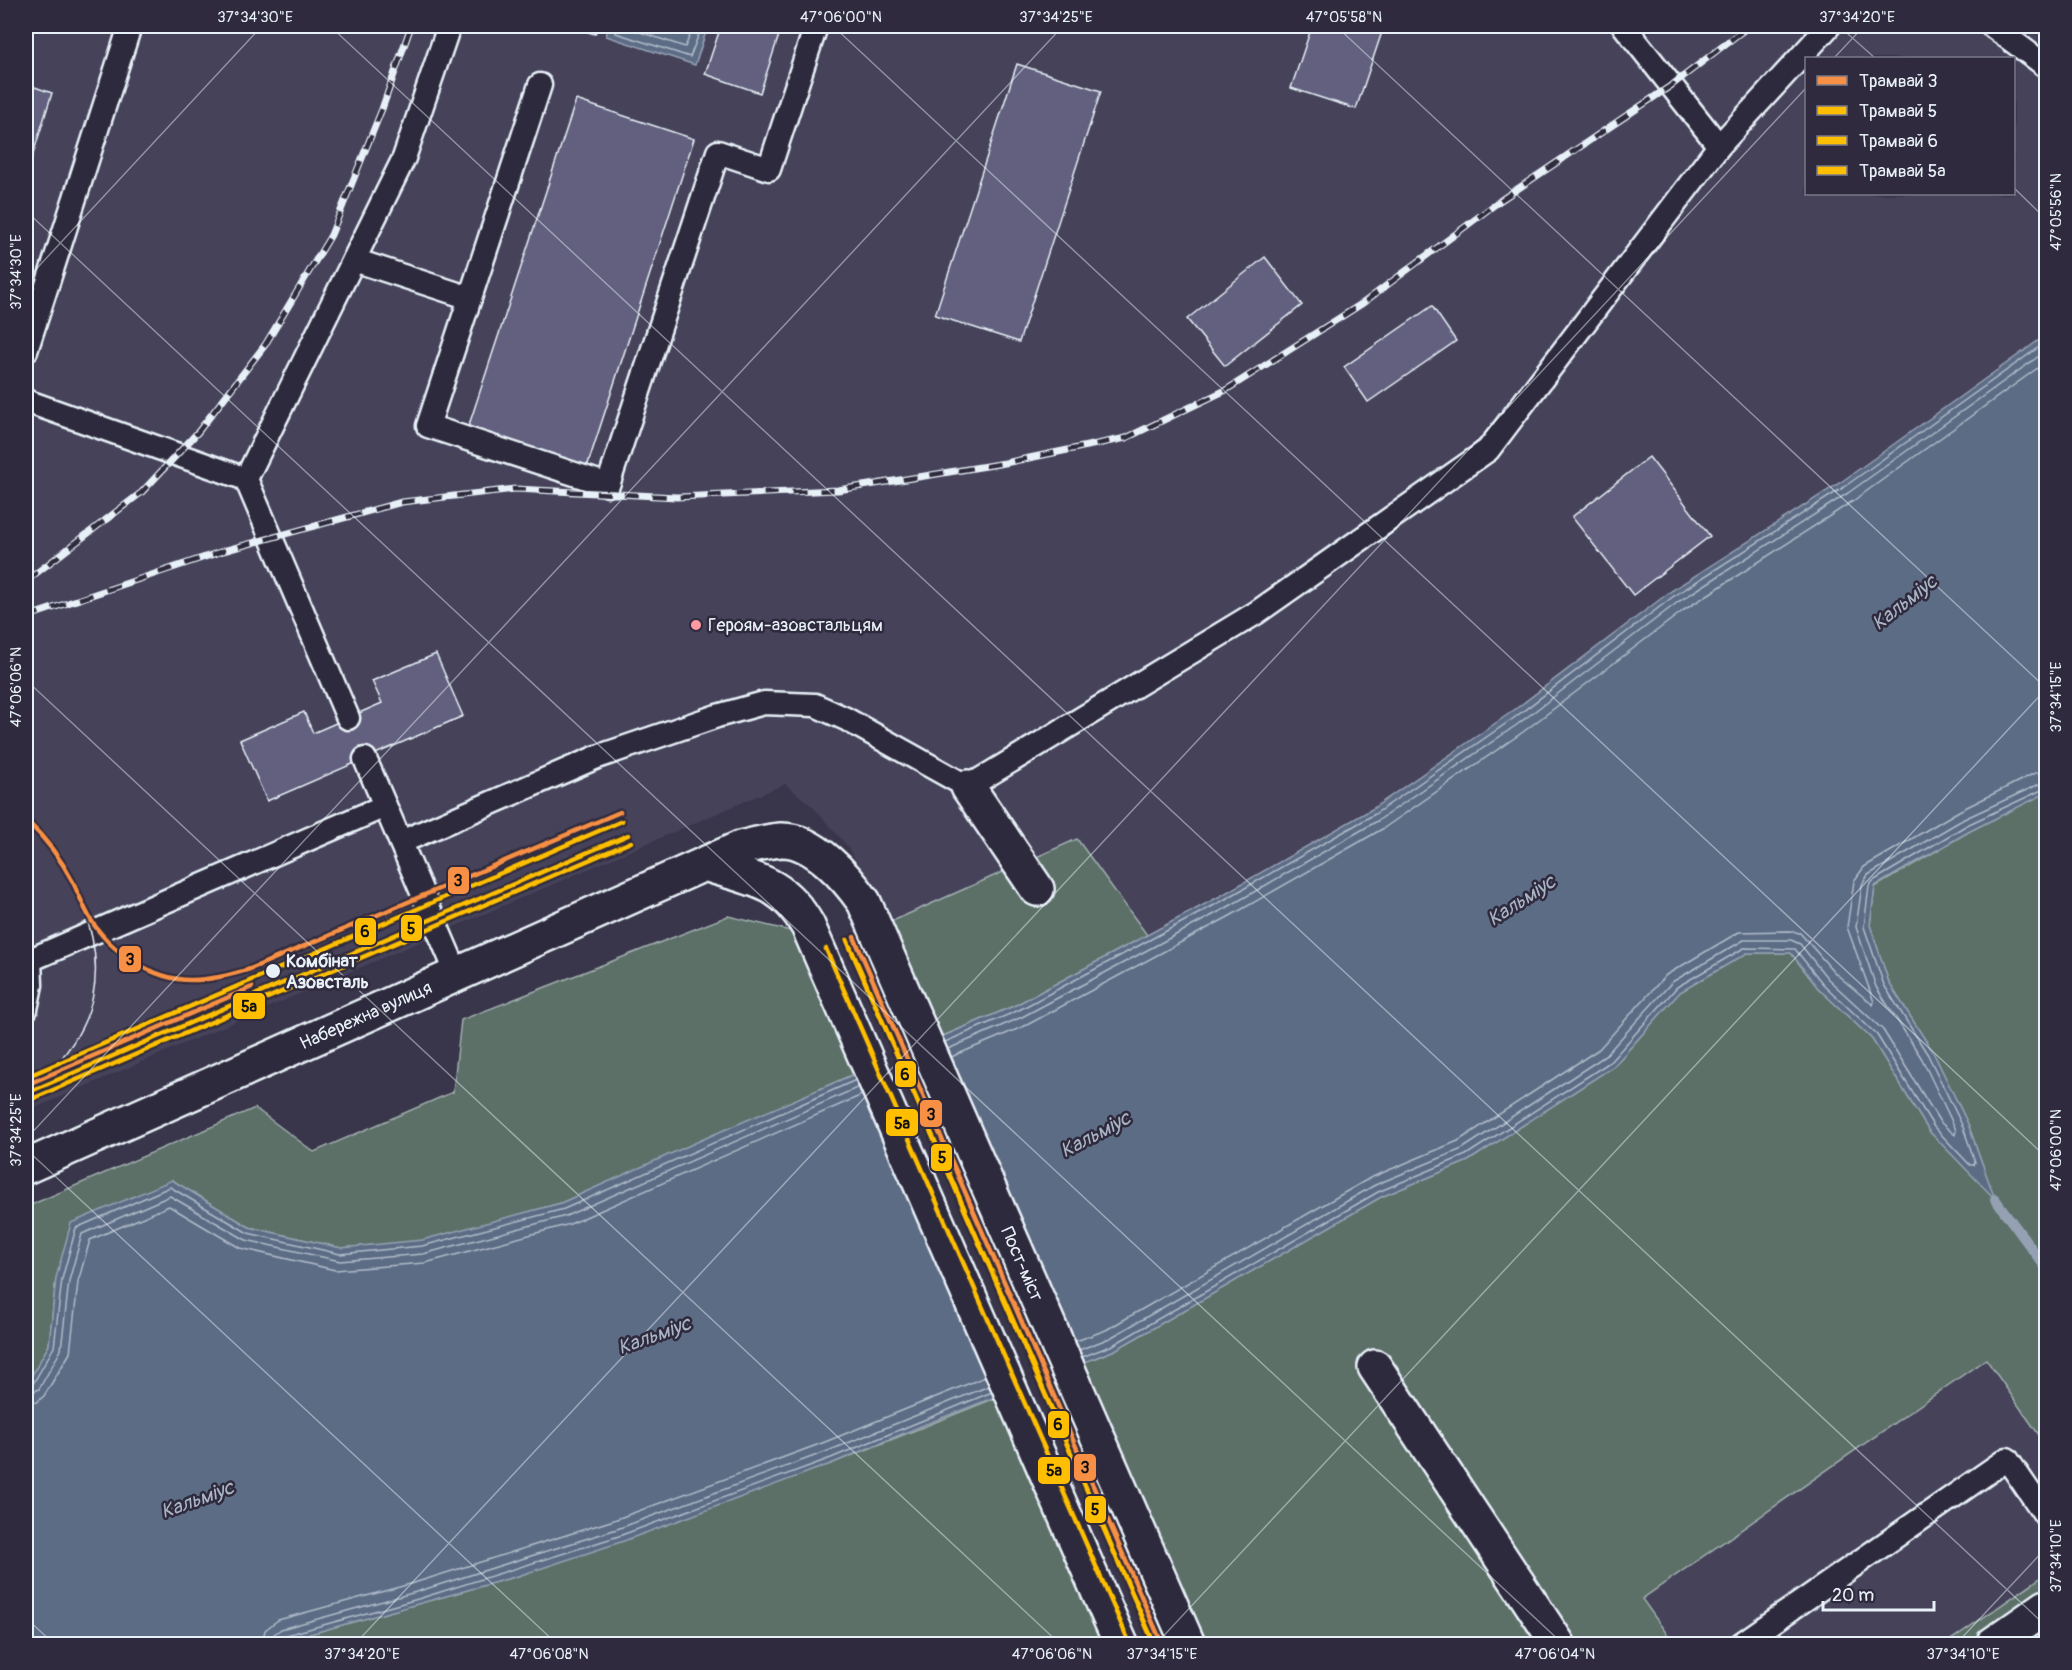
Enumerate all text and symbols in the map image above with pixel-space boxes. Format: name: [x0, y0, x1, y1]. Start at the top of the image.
text: 37°34'30"E: [217, 8, 293, 27]
text: 47°06'00"N: [800, 8, 882, 27]
text: 37°34'25"E: [1019, 8, 1093, 27]
text: 47°05'58"N: [1306, 8, 1382, 27]
text: 37°34'20"E: [1819, 8, 1895, 27]
legend: [1805, 57, 2015, 195]
text: Трамвай 3: [1859, 70, 1938, 93]
text: Трамвай 5: [1859, 100, 1937, 123]
text: Трамвай 6: [1859, 130, 1938, 153]
text: Трамвай 5а: [1859, 160, 1946, 183]
text: 47°05'56"N: [2047, 173, 2066, 251]
text: 37°34'30"E: [7, 234, 26, 310]
water label: Кальміус: [1867, 569, 1943, 636]
place label: Героям-азовстальцям: [708, 614, 883, 637]
marker: Героям-азовстальцям: [689, 618, 703, 632]
text: 47°06'06"N: [7, 647, 26, 727]
text: 37°34'15"E: [2047, 661, 2066, 732]
line badge: 3: [447, 866, 470, 895]
water label: Кальміус: [1483, 869, 1561, 932]
text: 3: [454, 871, 463, 891]
line badge: 5: [400, 914, 423, 942]
line badge: 6: [354, 917, 377, 946]
text: 5: [407, 919, 416, 939]
text: 6: [360, 922, 370, 942]
line badge: 3: [118, 945, 142, 973]
text: 3: [126, 950, 135, 970]
place label: Комбінат Азовсталь: [286, 950, 369, 994]
marker: Комбінат Азовсталь: [264, 962, 282, 980]
street label: Набережна вулиця: [296, 976, 436, 1055]
line badge: 5а: [232, 992, 266, 1020]
text: 5а: [241, 997, 258, 1017]
line badge: 6: [894, 1060, 917, 1088]
text: 6: [900, 1065, 910, 1085]
text: 37°34'25"E: [7, 1093, 26, 1167]
line badge: 3: [919, 1099, 943, 1128]
text: 3: [927, 1105, 936, 1125]
water label: Кальміус: [1056, 1105, 1135, 1163]
line badge: 5а: [885, 1108, 919, 1137]
text: 47°06'00"N: [2047, 1109, 2066, 1191]
text: 5а: [894, 1114, 911, 1134]
line badge: 5: [930, 1143, 953, 1172]
text: 5: [938, 1148, 947, 1168]
street label: Пост-міст: [995, 1223, 1048, 1305]
water label: Кальміус: [614, 1310, 695, 1360]
line badge: 6: [1047, 1410, 1070, 1439]
text: 6: [1053, 1415, 1063, 1435]
line badge: 3: [1073, 1453, 1097, 1482]
line badge: 5а: [1037, 1456, 1071, 1485]
text: 3: [1081, 1458, 1090, 1478]
text: 5а: [1046, 1461, 1063, 1481]
water label: Кальміус: [157, 1474, 238, 1524]
line badge: 5: [1084, 1495, 1107, 1524]
text: 5: [1091, 1500, 1100, 1520]
text: 37°34'10"E: [2047, 1519, 2066, 1592]
scale bar: [1823, 1574, 1934, 1612]
text: 20 m: [1832, 1584, 1874, 1607]
text: 37°34'20"E: [324, 1645, 400, 1664]
text: 47°06'08"N: [509, 1645, 589, 1664]
text: 47°06'06"N: [1012, 1645, 1092, 1664]
text: 37°34'15"E: [1127, 1645, 1198, 1664]
text: 47°06'04"N: [1515, 1645, 1595, 1664]
text: 37°34'10"E: [1927, 1645, 2000, 1664]

